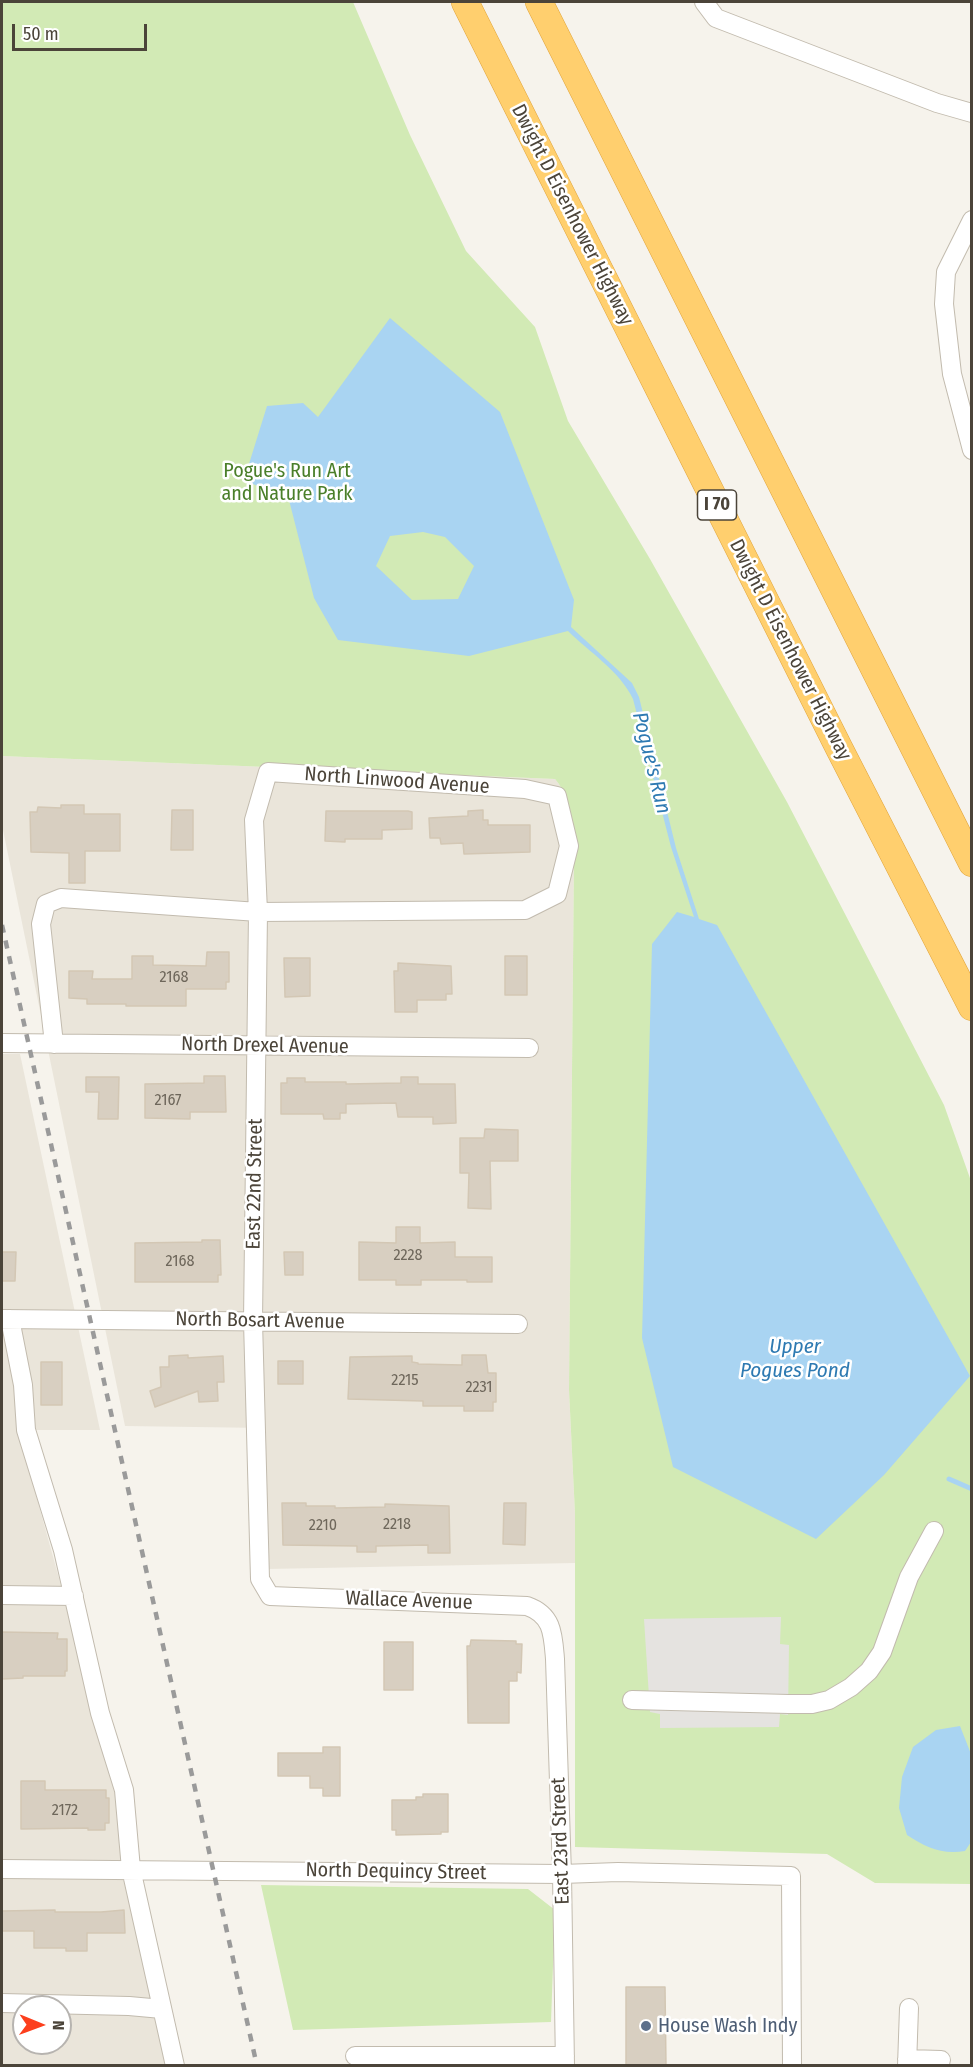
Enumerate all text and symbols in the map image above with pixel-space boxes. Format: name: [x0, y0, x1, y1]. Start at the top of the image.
scale bar: [15, 12, 150, 50]
text: 50 m: [23, 23, 59, 45]
street label: Dwight D Eisenhower Highway: [506, 101, 638, 329]
park label: Pogue's Run Art and Nature Park: [221, 459, 353, 506]
road number: I 70: [698, 490, 736, 520]
street label: Dwight D Eisenhower Highway: [724, 536, 856, 764]
water label: Pogue's Run: [626, 710, 676, 816]
street label: North Linwood Avenue: [304, 763, 490, 799]
house number: 2168: [160, 968, 188, 988]
street label: North Drexel Avenue: [181, 1033, 349, 1059]
house number: 2167: [154, 1091, 182, 1111]
street label: East 22nd Street: [242, 1118, 268, 1250]
house number: 2228: [393, 1246, 423, 1266]
house number: 2168: [166, 1252, 194, 1272]
street label: North Bosart Avenue: [175, 1308, 345, 1334]
water label: Upper Pogues Pond: [740, 1334, 850, 1384]
house number: 2215: [391, 1371, 419, 1391]
house number: 2231: [465, 1378, 493, 1398]
house number: 2218: [383, 1515, 411, 1535]
house number: 2210: [309, 1516, 337, 1536]
street label: Wallace Avenue: [345, 1587, 473, 1615]
street label: East 23rd Street: [547, 1777, 575, 1905]
house number: 2172: [52, 1801, 78, 1821]
street label: North Dequincy Street: [305, 1858, 487, 1886]
north arrow: [12, 1995, 72, 2055]
place label: House Wash Indy: [658, 2014, 797, 2038]
marker: House Wash Indy: [639, 2019, 653, 2033]
text: N: [49, 2020, 68, 2030]

